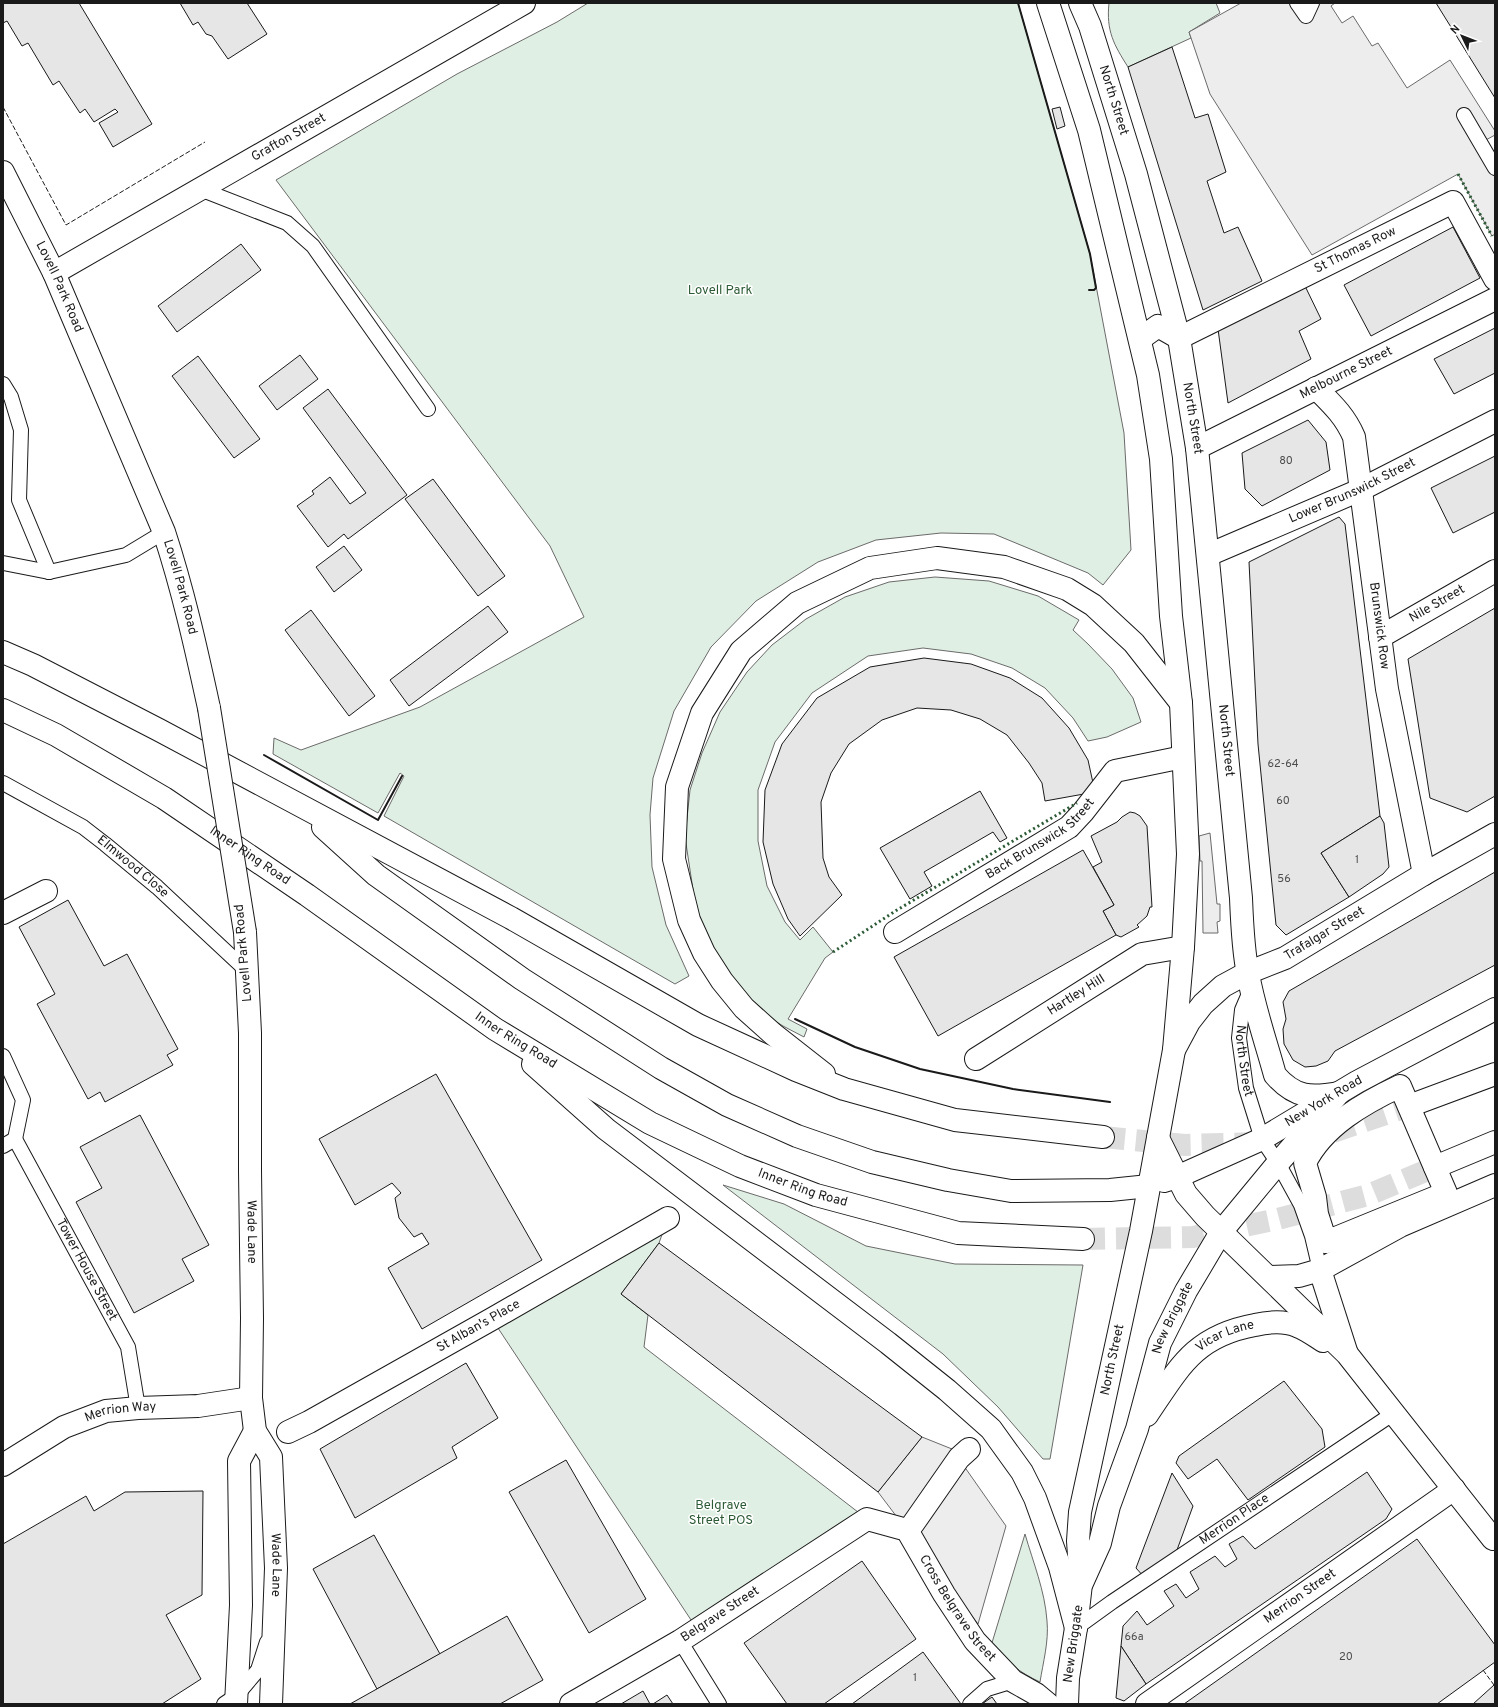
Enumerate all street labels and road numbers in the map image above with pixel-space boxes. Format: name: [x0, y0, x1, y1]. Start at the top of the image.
street label: North Street: [1095, 63, 1132, 138]
street label: Grafton Street: [249, 110, 329, 166]
street label: St Thomas Row: [1312, 223, 1399, 277]
street label: Lovell Park Road: [31, 239, 86, 335]
street label: Melbourne Street: [1297, 343, 1395, 403]
street label: North Street: [1178, 381, 1206, 455]
street label: Lower Brunswick Street: [1287, 455, 1419, 527]
street label: Lovell Park Road: [159, 538, 200, 636]
street label: Brunswick Row: [1365, 581, 1392, 671]
street label: Nile Street: [1406, 582, 1468, 626]
street label: North Street: [1214, 704, 1237, 778]
street label: Back Brunswick Street: [983, 795, 1099, 883]
street label: Inner Ring Road: [206, 823, 293, 889]
street label: Elmwood Close: [93, 833, 172, 901]
street label: Lovell Park Road: [232, 904, 256, 1002]
street label: Trafalgar Street: [1282, 904, 1368, 964]
street label: Hartley Hill: [1045, 971, 1108, 1020]
street label: Inner Ring Road: [471, 1009, 560, 1072]
street label: North Street: [1231, 1024, 1256, 1099]
street label: New York Road: [1282, 1073, 1365, 1131]
street label: Inner Ring Road: [756, 1166, 849, 1211]
street label: Wade Lane: [242, 1200, 259, 1264]
street label: Tower House Street: [52, 1216, 120, 1324]
street label: New Briggate: [1149, 1279, 1198, 1356]
street label: St Alban's Place: [434, 1296, 523, 1356]
street label: Vicar Lane: [1193, 1317, 1256, 1356]
street label: North Street: [1098, 1323, 1128, 1397]
street label: Merrion Way: [83, 1399, 157, 1426]
street label: Merrion Place: [1197, 1491, 1273, 1549]
street label: Wade Lane: [266, 1533, 284, 1597]
street label: Cross Belgrave Street: [915, 1552, 999, 1666]
street label: Merrion Street: [1261, 1566, 1339, 1627]
street label: Belgrave Street: [678, 1583, 763, 1646]
street label: New Briggate: [1061, 1604, 1087, 1684]

